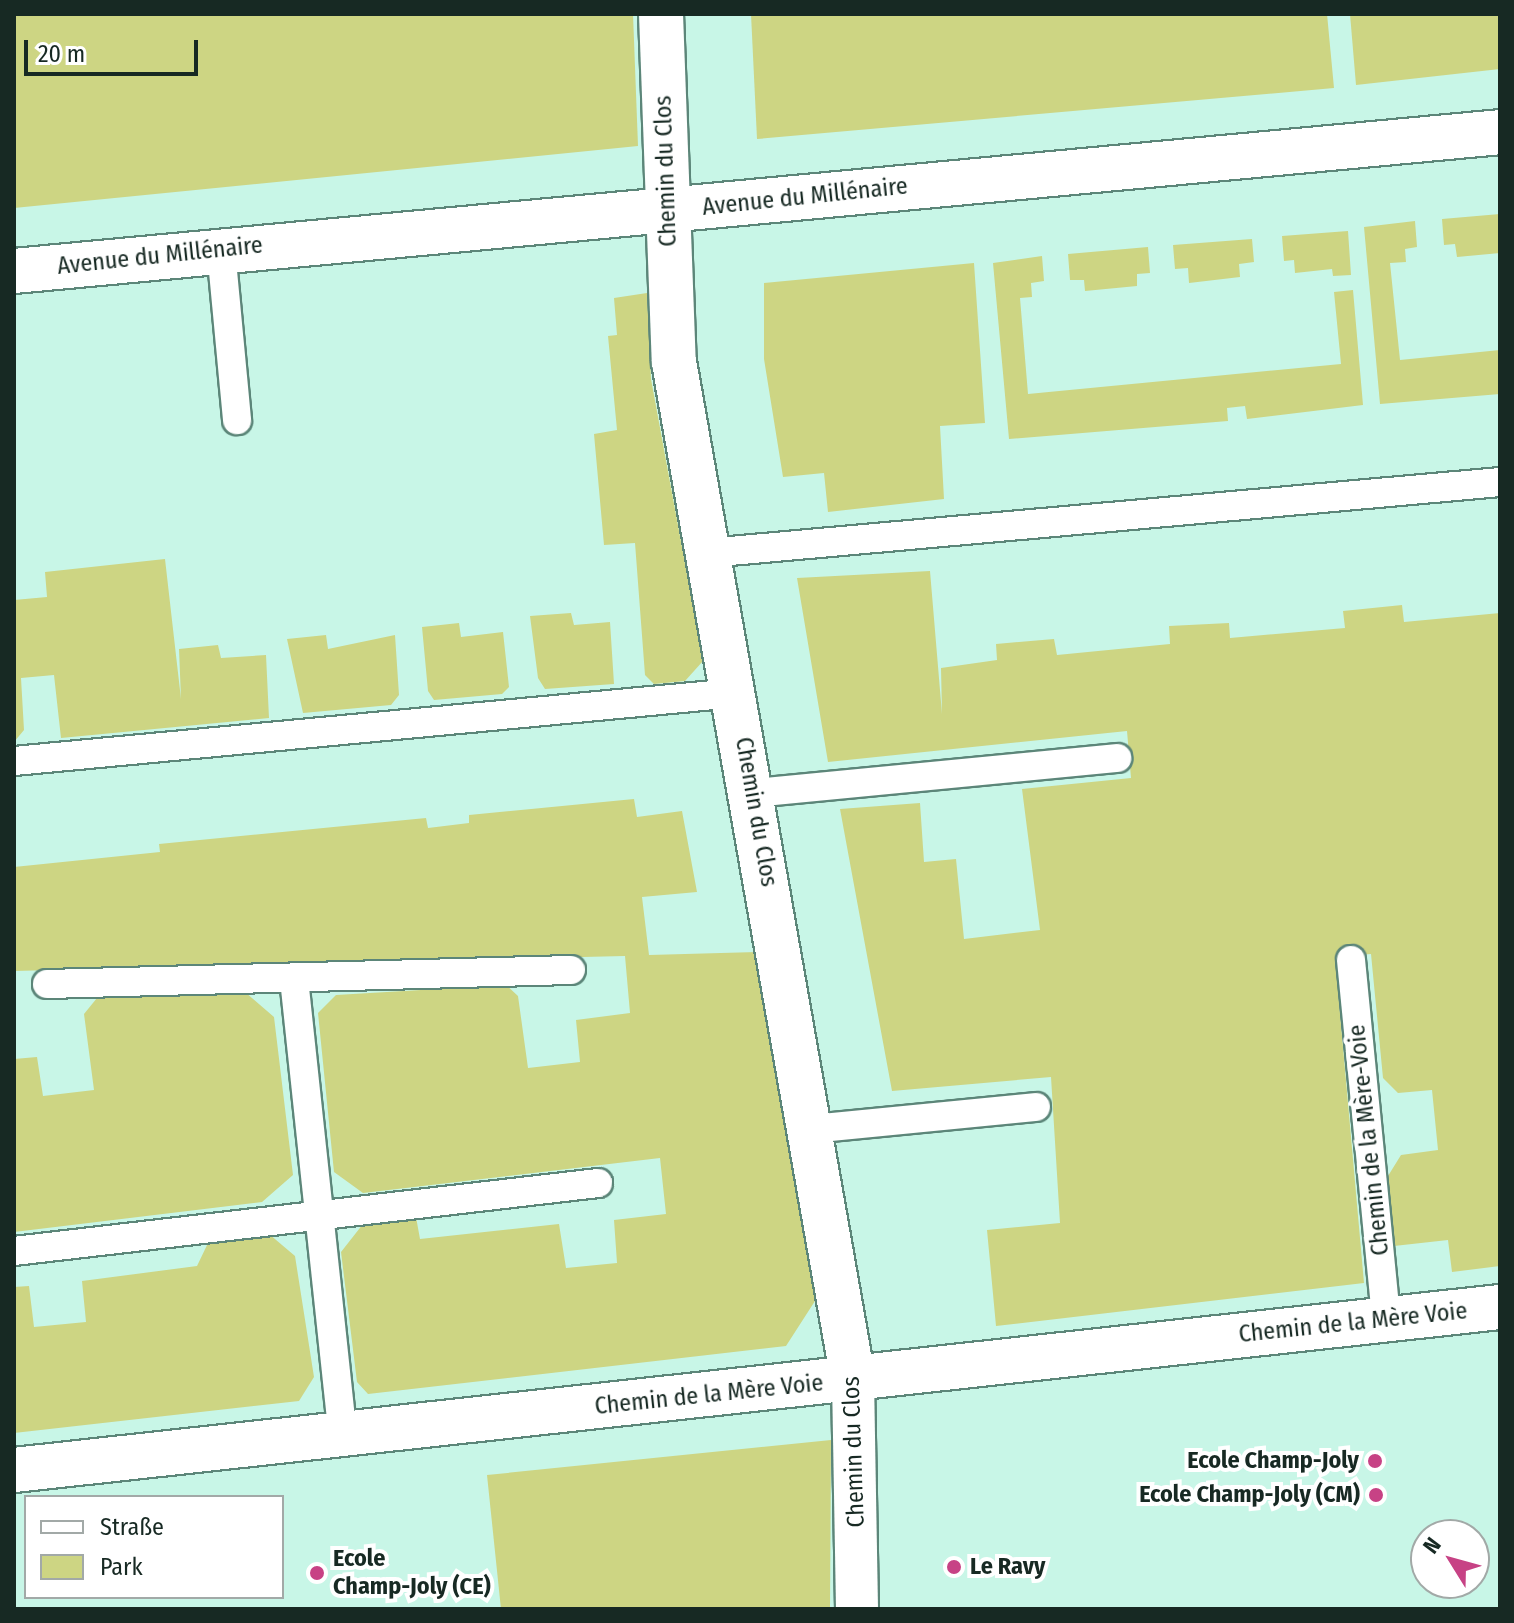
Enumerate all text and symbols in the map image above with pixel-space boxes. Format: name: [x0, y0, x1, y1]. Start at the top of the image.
scale bar: [28, 24, 202, 74]
text: 20 m: [38, 40, 85, 68]
street label: Chemin du Clos: [649, 95, 683, 247]
street label: Avenue du Millénaire: [701, 172, 909, 222]
street label: Avenue du Millénaire: [56, 231, 264, 281]
street label: Chemin du Clos: [729, 735, 783, 889]
street label: Chemin de la Mère-Voie: [1343, 1023, 1395, 1257]
street label: Chemin de la Mère Voie: [1237, 1297, 1469, 1349]
street label: Chemin de la Mère Voie: [593, 1369, 825, 1421]
street label: Chemin du Clos: [837, 1376, 871, 1528]
place label: Ecole Champ-Joly: [1187, 1447, 1359, 1475]
marker: Ecole Champ-Joly: [1366, 1452, 1384, 1470]
place label: Ecole Champ-Joly (CM): [1139, 1481, 1360, 1509]
marker: Ecole Champ-Joly (CM): [1367, 1486, 1385, 1504]
legend: [24, 1495, 284, 1599]
text: Straße: [100, 1513, 164, 1541]
north arrow: [1410, 1519, 1490, 1599]
text: N: [1417, 1532, 1447, 1559]
place label: Ecole Champ-Joly (CE): [333, 1545, 491, 1601]
text: Park: [100, 1553, 143, 1581]
place label: Le Ravy: [970, 1553, 1045, 1581]
marker: Le Ravy: [945, 1558, 963, 1576]
marker: Ecole Champ-Joly (CE): [308, 1564, 326, 1582]

